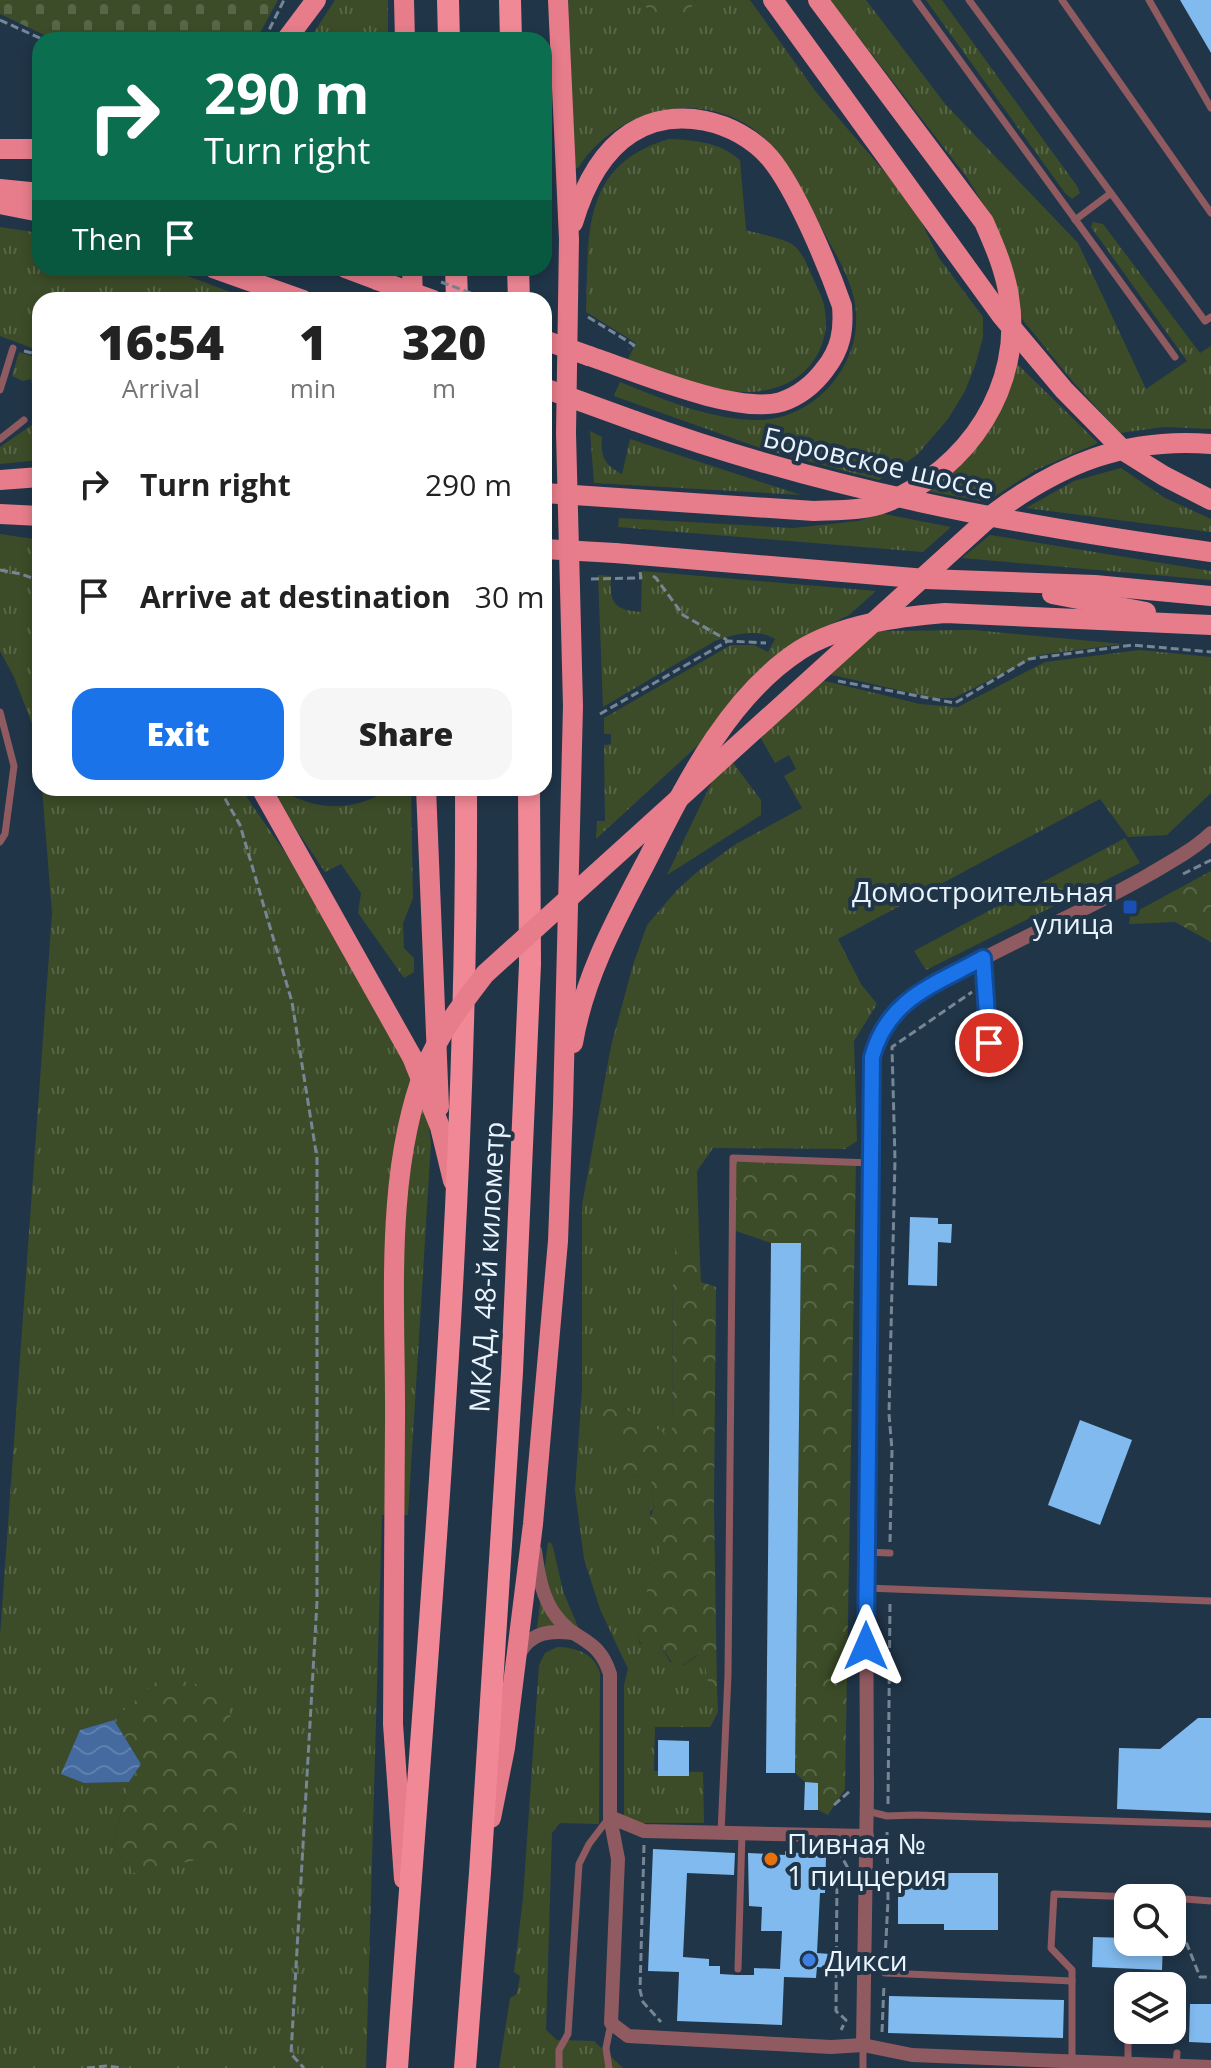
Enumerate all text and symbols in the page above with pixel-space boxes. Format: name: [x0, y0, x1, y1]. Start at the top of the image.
text: 290 m: [204, 54, 370, 130]
icon: right: [72, 64, 176, 168]
text: Turn right: [204, 126, 370, 175]
icon: arrive: [158, 216, 202, 260]
text: Then: [72, 218, 142, 259]
text: 16:54: [98, 309, 224, 374]
text: 1: [299, 309, 327, 374]
text: 320: [402, 309, 486, 374]
text: Arrival: [122, 370, 200, 406]
text: min: [290, 370, 336, 406]
text: m: [432, 370, 456, 406]
street label: Боровское шоссе: [760, 417, 998, 507]
icon: right: [72, 462, 116, 506]
text: Turn right: [140, 464, 291, 505]
text: 290 m: [425, 464, 512, 505]
icon: arrive: [72, 574, 116, 618]
text: Arrive at destination: [140, 576, 451, 617]
text: 30 m: [475, 576, 545, 617]
button: Exit: [72, 688, 284, 780]
button: Share: [300, 688, 512, 780]
place label: Домостроительная улица: [852, 872, 1114, 942]
marker: Домостроительная улица: [1121, 898, 1139, 916]
pin: [955, 1009, 1023, 1077]
icon: arrive: [967, 1021, 1011, 1065]
street label: МКАД, 48-й километр: [459, 1120, 513, 1414]
position arrow: [824, 1604, 908, 1688]
place label: Пивная № 1 пиццерия: [787, 1824, 947, 1894]
marker: Пивная № 1 пиццерия: [762, 1850, 780, 1868]
map controls: [1114, 1884, 1186, 2044]
button: search: [1114, 1884, 1186, 1956]
place label: Дикси: [825, 1941, 908, 1979]
marker: Дикси: [800, 1951, 818, 1969]
button: layers: [1114, 1972, 1186, 2044]

